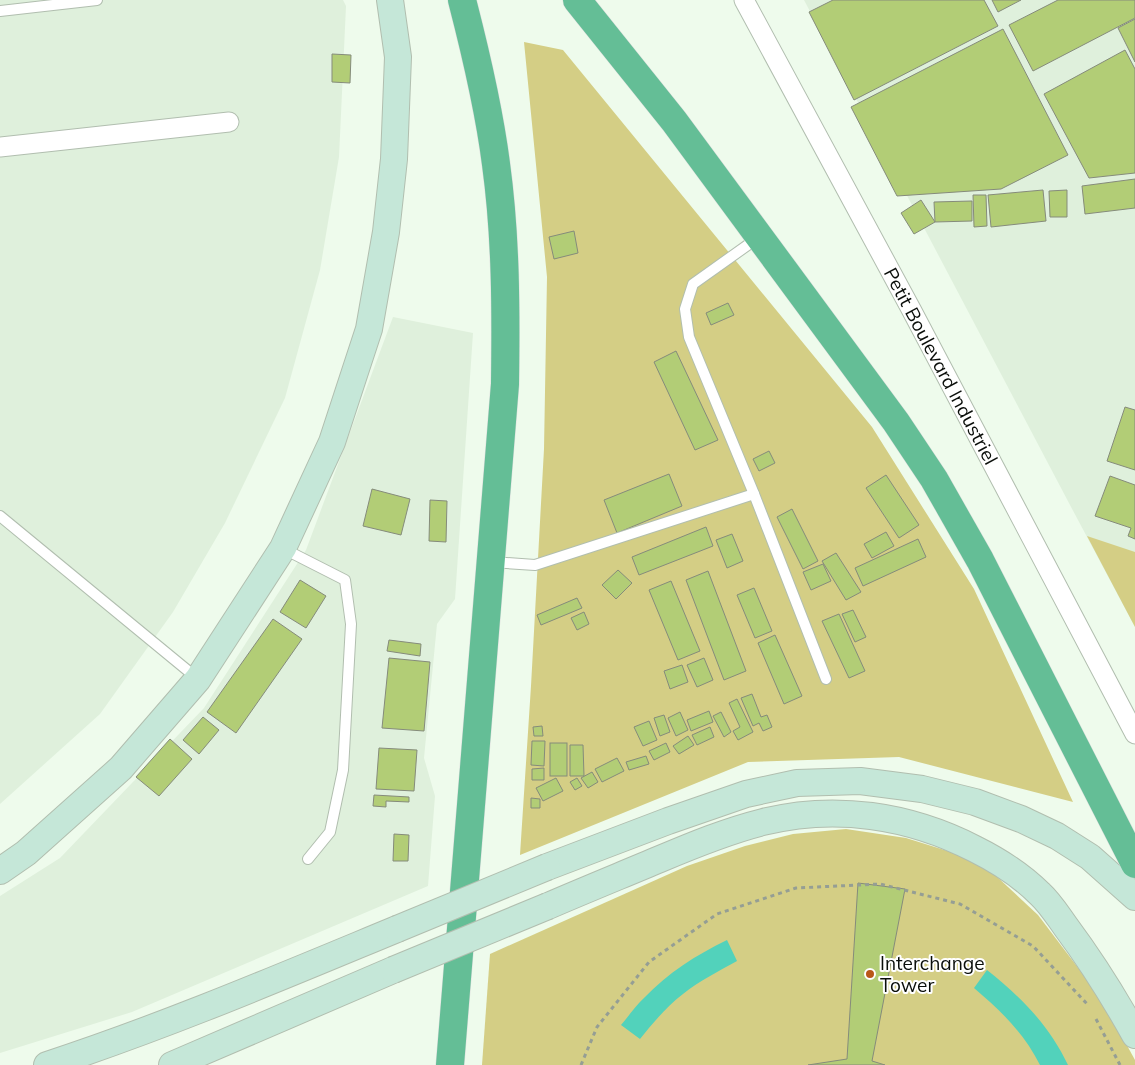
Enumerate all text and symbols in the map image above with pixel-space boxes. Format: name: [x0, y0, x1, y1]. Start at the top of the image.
street label: Petit Boulevard Industriel: [879, 263, 1003, 469]
place label: Interchange Tower: [880, 951, 985, 997]
marker: Interchange Tower: [864, 968, 876, 980]

